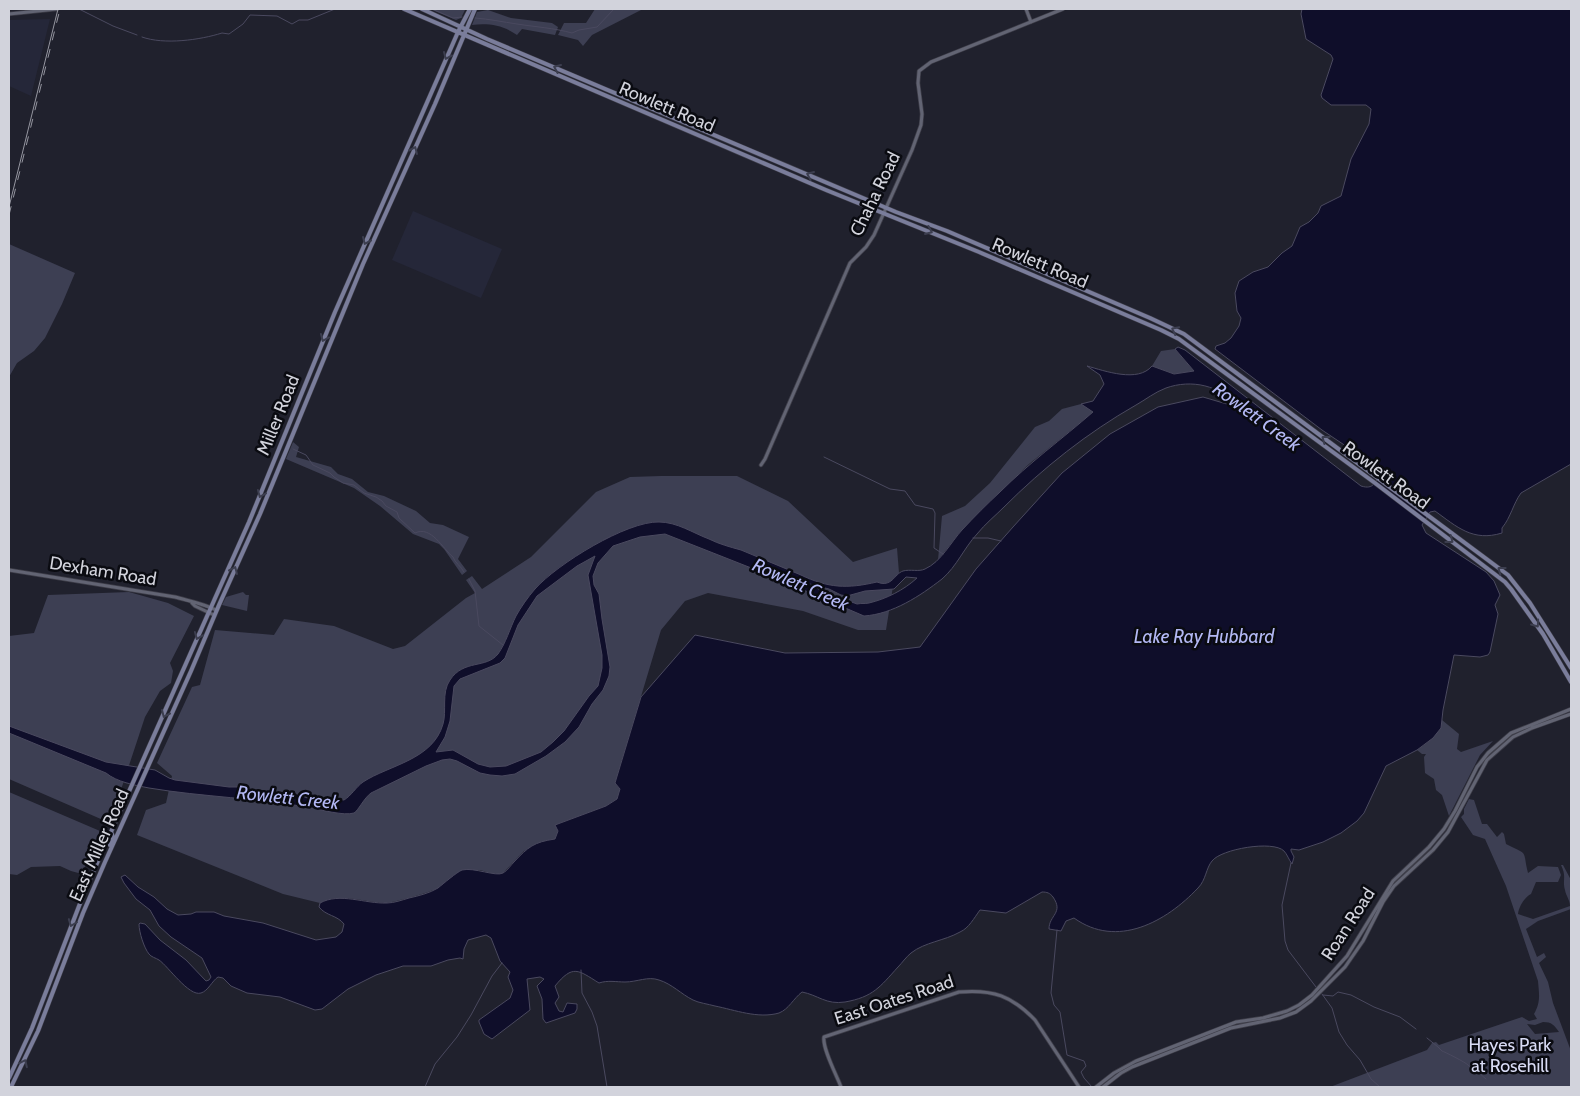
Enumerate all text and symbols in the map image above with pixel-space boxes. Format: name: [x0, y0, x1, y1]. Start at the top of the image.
one-way arrow: [443, 51, 454, 60]
one-way arrow: [553, 63, 562, 74]
street label: Rowlett Road: [616, 77, 718, 137]
one-way arrow: [408, 146, 419, 155]
street label: Chaha Road: [845, 148, 905, 240]
one-way arrow: [806, 171, 815, 182]
one-way arrow: [925, 226, 933, 236]
street label: Rowlett Road: [989, 233, 1091, 293]
one-way arrow: [361, 236, 372, 245]
one-way arrow: [1172, 326, 1181, 336]
one-way arrow: [320, 333, 331, 342]
street label: Miller Road: [252, 372, 304, 458]
water label: Rowlett Creek: [1208, 377, 1306, 456]
one-way arrow: [1321, 436, 1331, 445]
street label: Rowlett Road: [1338, 436, 1434, 514]
one-way arrow: [256, 490, 266, 498]
one-way arrow: [1444, 535, 1453, 543]
street label: Dexham Road: [48, 552, 158, 590]
water label: Rowlett Creek: [749, 553, 853, 616]
one-way arrow: [228, 566, 238, 575]
one-way arrow: [1497, 567, 1507, 576]
one-way arrow: [1530, 618, 1539, 628]
water label: Lake Ray Hubbard: [1134, 625, 1275, 648]
one-way arrow: [194, 631, 205, 640]
one-way arrow: [160, 709, 171, 718]
water label: Rowlett Creek: [236, 781, 341, 814]
street label: East Miller Road: [64, 785, 134, 905]
street label: Roan Road: [1316, 884, 1380, 964]
one-way arrow: [68, 918, 79, 927]
street label: East Oates Road: [832, 970, 956, 1030]
park label: Hayes Park at Rosehill: [1469, 1034, 1552, 1077]
one-way arrow: [18, 1059, 28, 1068]

